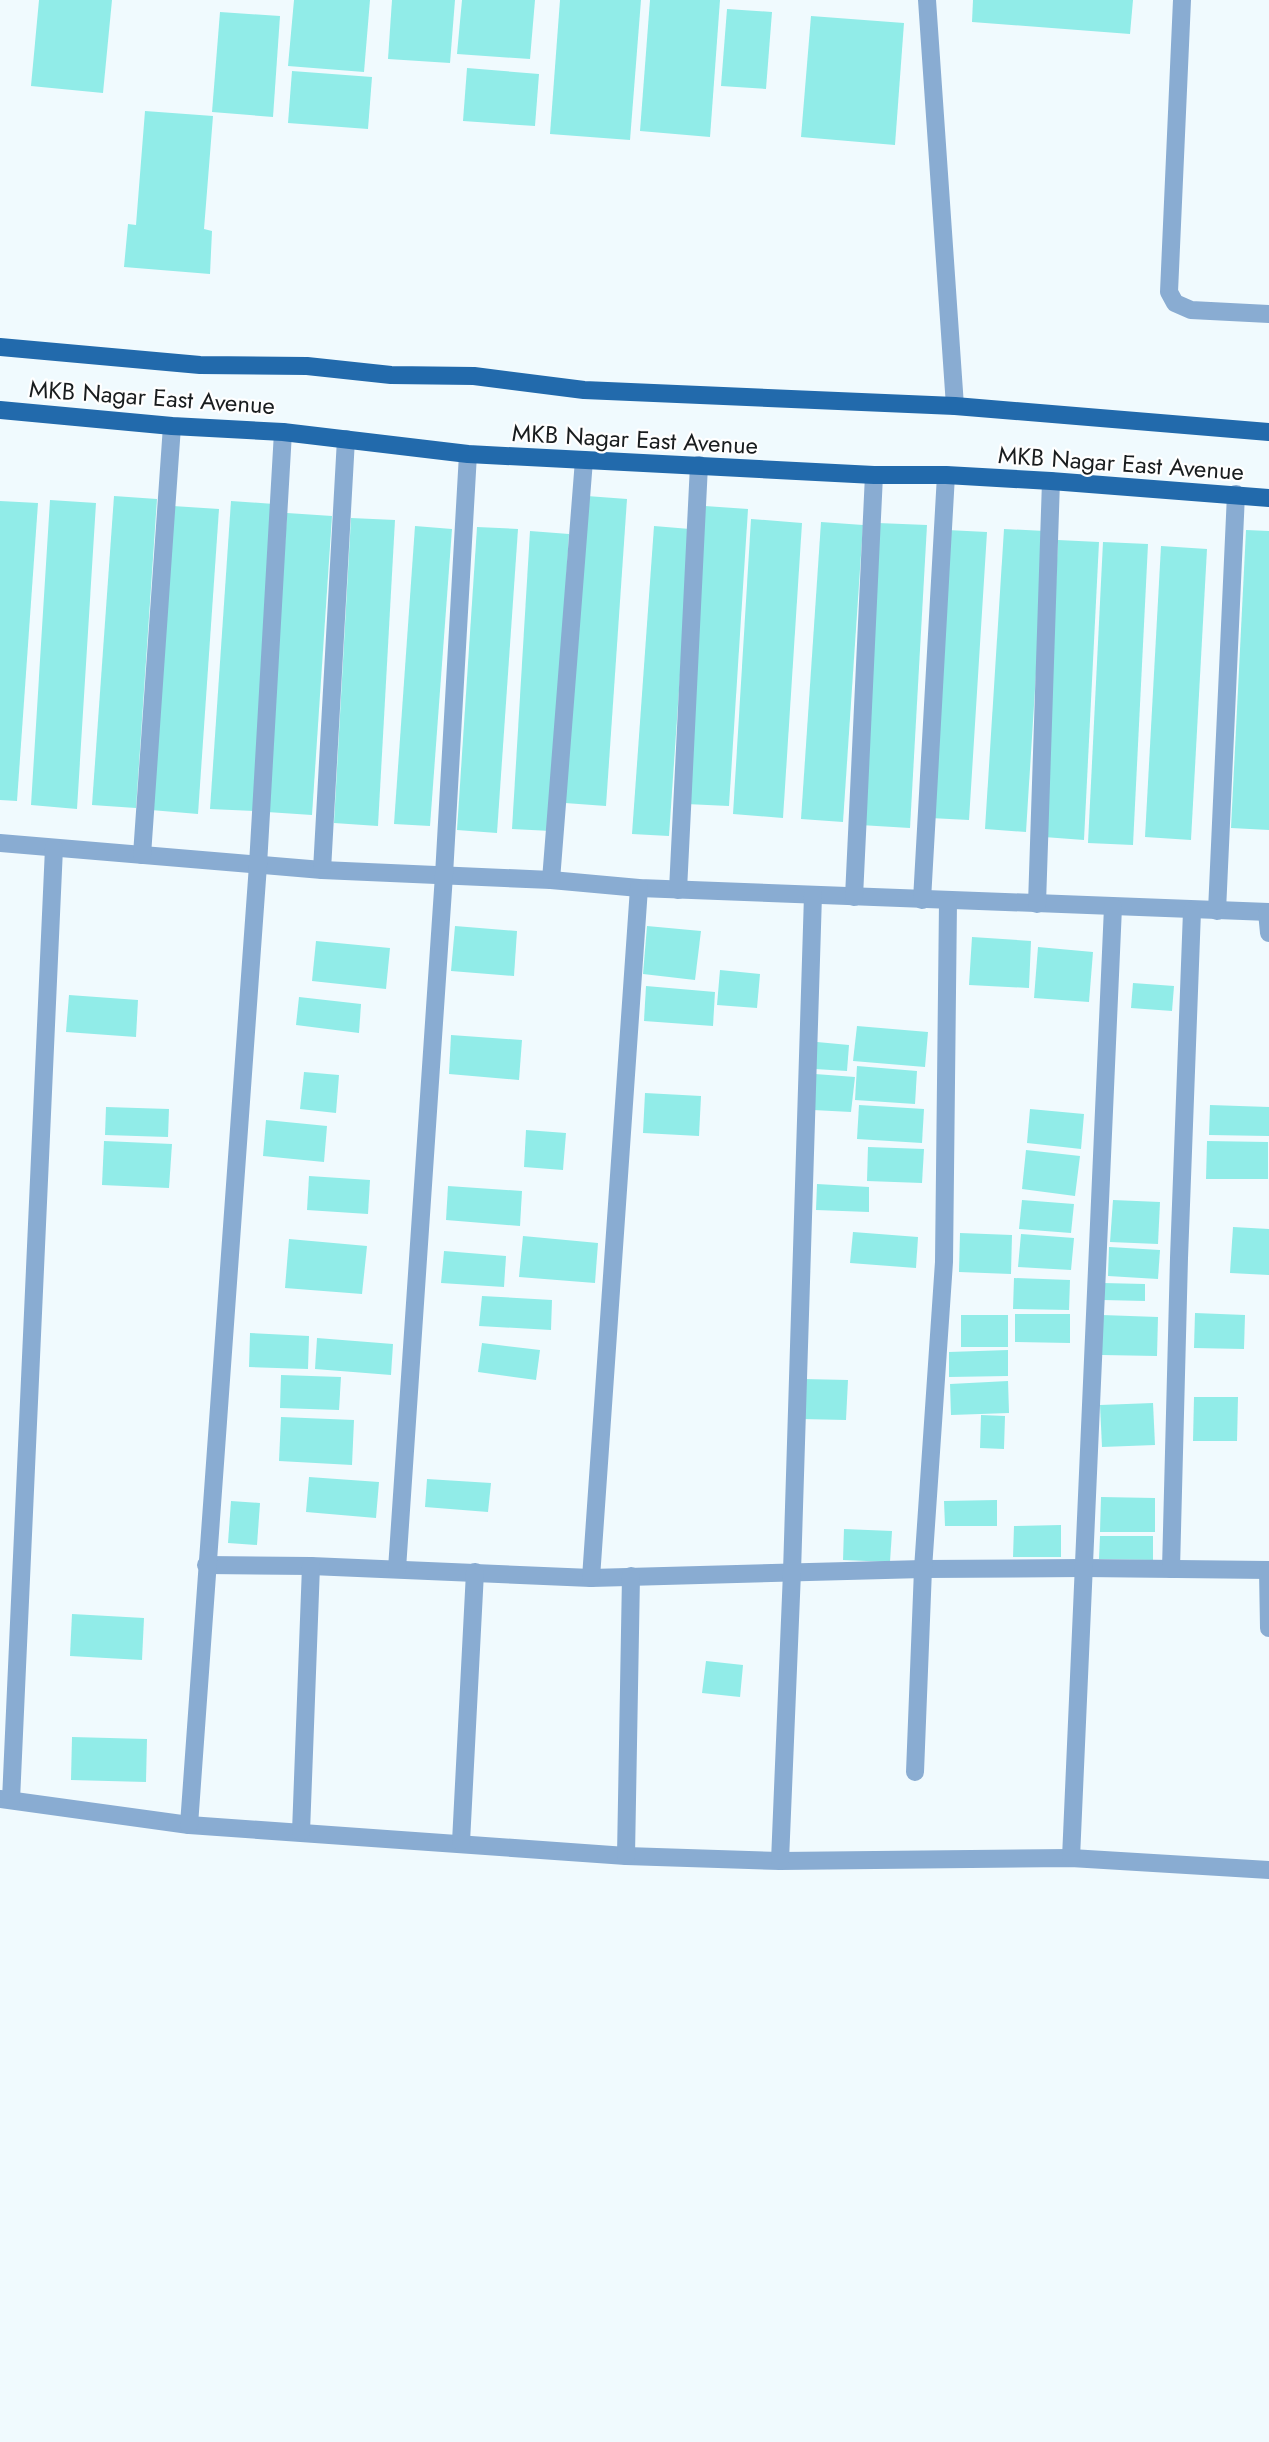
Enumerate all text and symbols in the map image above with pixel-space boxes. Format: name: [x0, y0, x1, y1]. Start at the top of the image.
street label: MKB Nagar East Avenue: [28, 371, 276, 423]
street label: MKB Nagar East Avenue: [511, 415, 759, 463]
street label: MKB Nagar East Avenue: [997, 437, 1245, 489]

